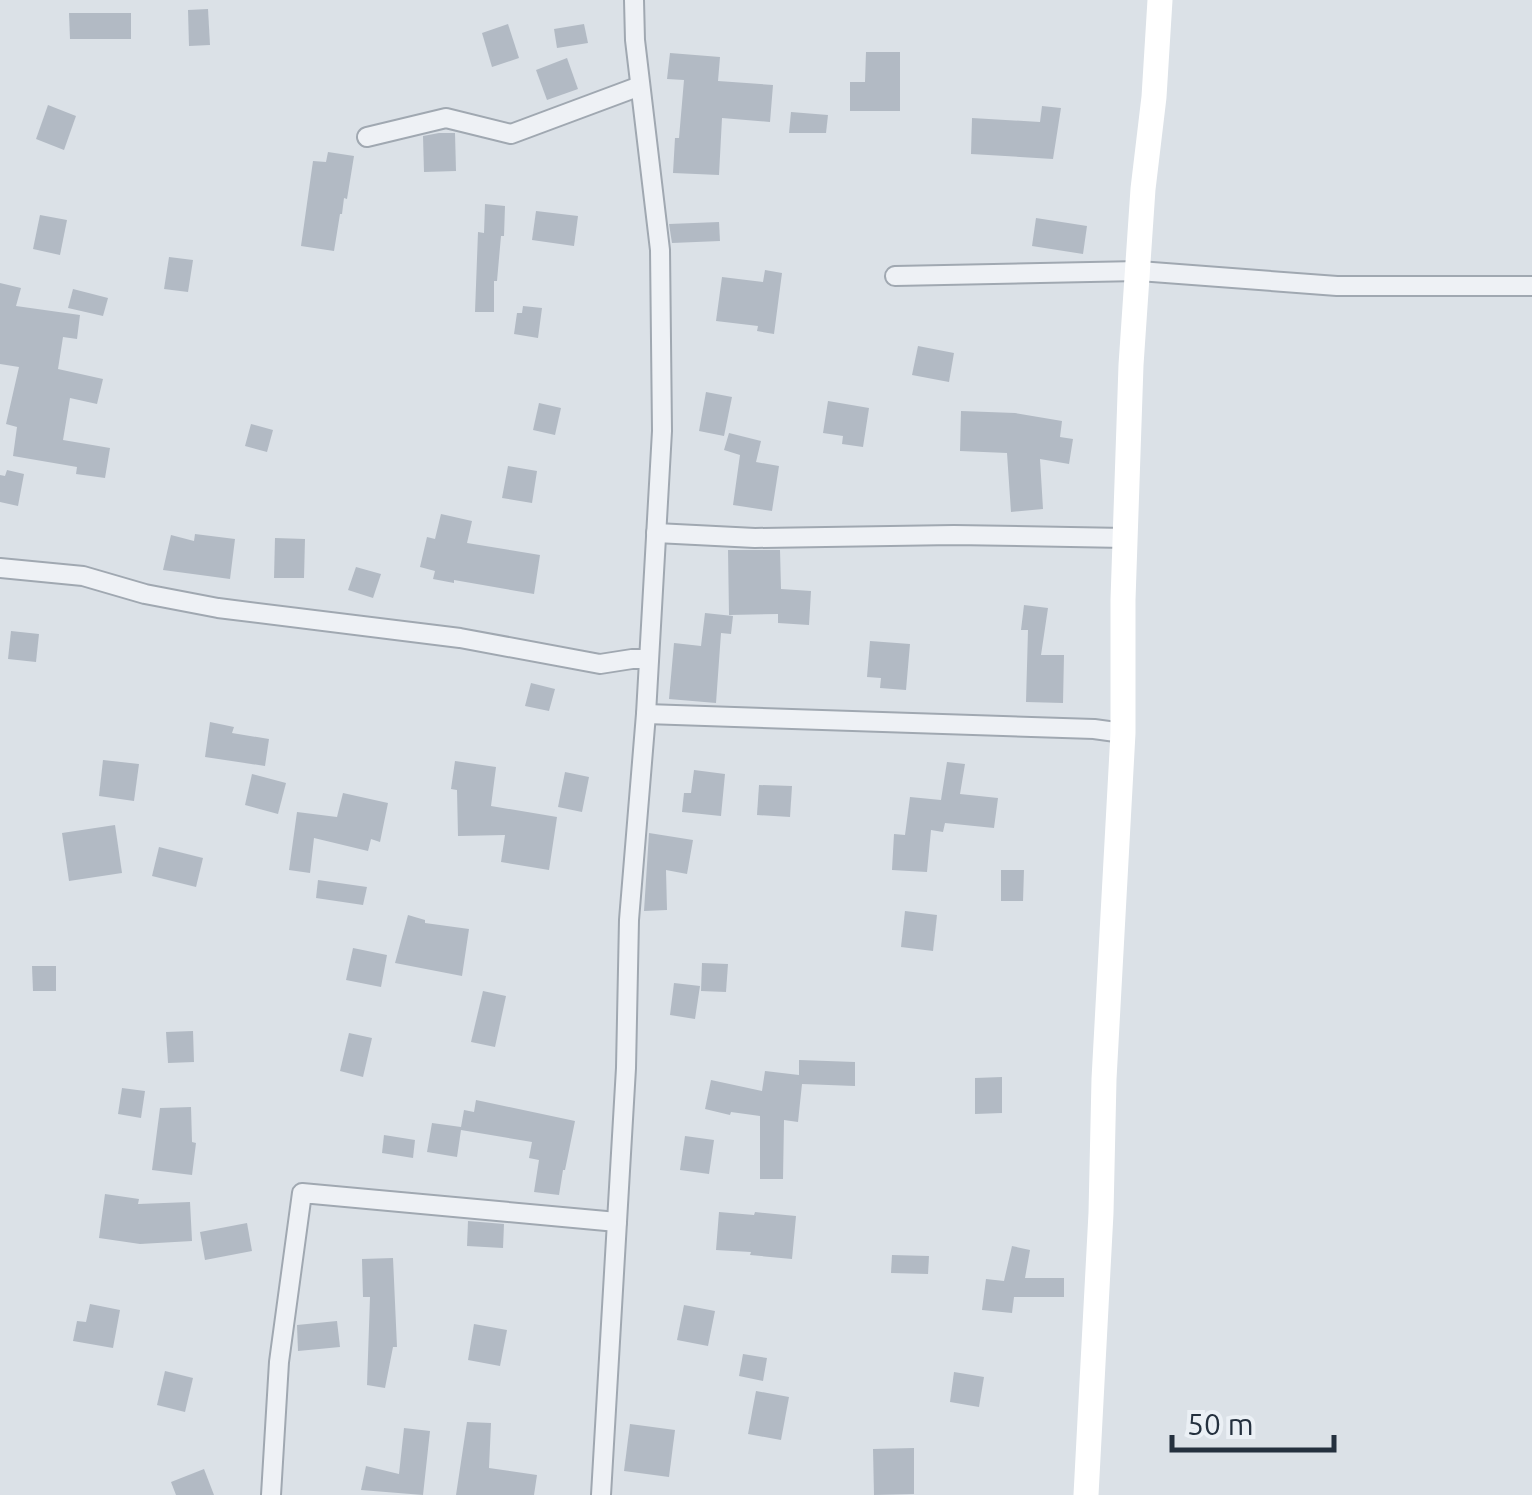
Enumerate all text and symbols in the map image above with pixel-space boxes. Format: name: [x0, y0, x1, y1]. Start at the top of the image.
scale bar: [1172, 1390, 1334, 1452]
text: 50 m: [1187, 1407, 1254, 1441]

